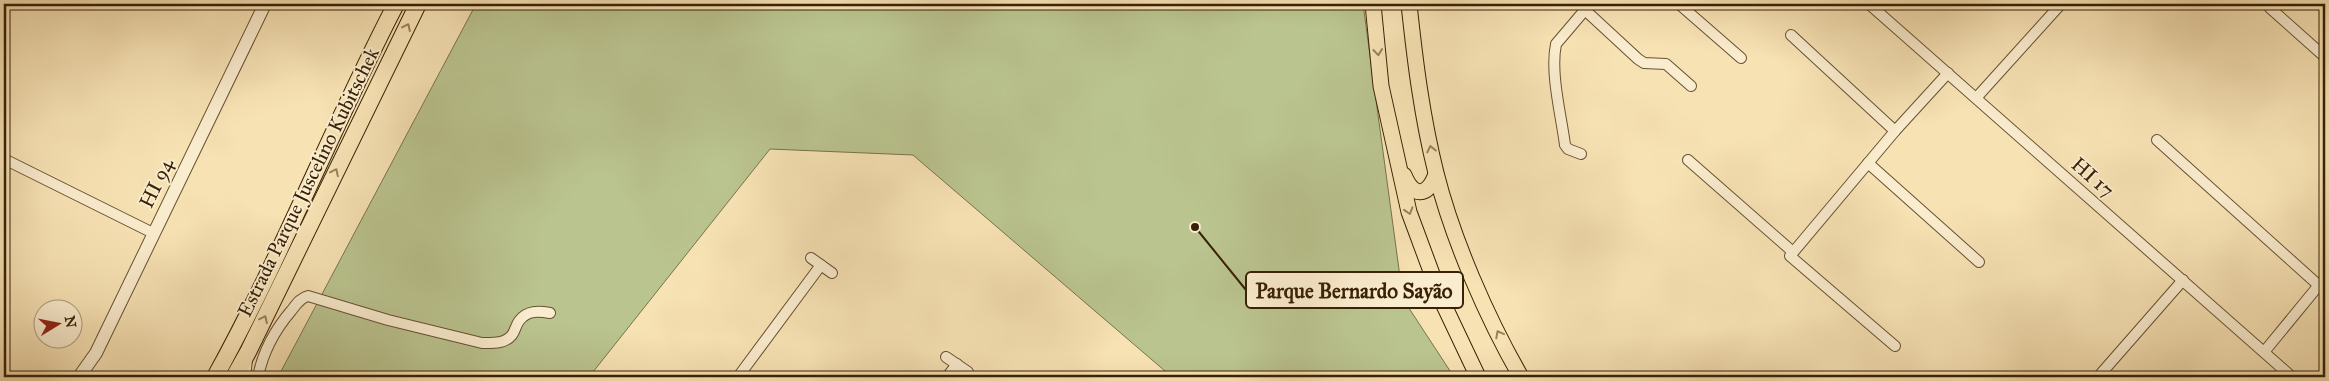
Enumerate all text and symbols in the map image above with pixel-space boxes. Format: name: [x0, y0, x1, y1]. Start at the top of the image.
one-way arrow: [401, 23, 411, 32]
street label: Estrada Parque Juscelino Kubitschek: [232, 43, 385, 321]
one-way arrow: [1372, 49, 1383, 57]
one-way arrow: [1426, 145, 1437, 154]
street label: HI 17: [2067, 152, 2119, 202]
street label: HI 94: [134, 154, 179, 212]
one-way arrow: [329, 169, 339, 178]
one-way arrow: [1404, 207, 1414, 215]
callout: Parque Bernardo Sayão: [1246, 272, 1463, 308]
text: Parque Bernardo Sayão: [1255, 278, 1453, 304]
north arrow: [32, 298, 82, 348]
text: N: [61, 315, 80, 329]
one-way arrow: [258, 315, 268, 324]
one-way arrow: [1495, 330, 1505, 339]

